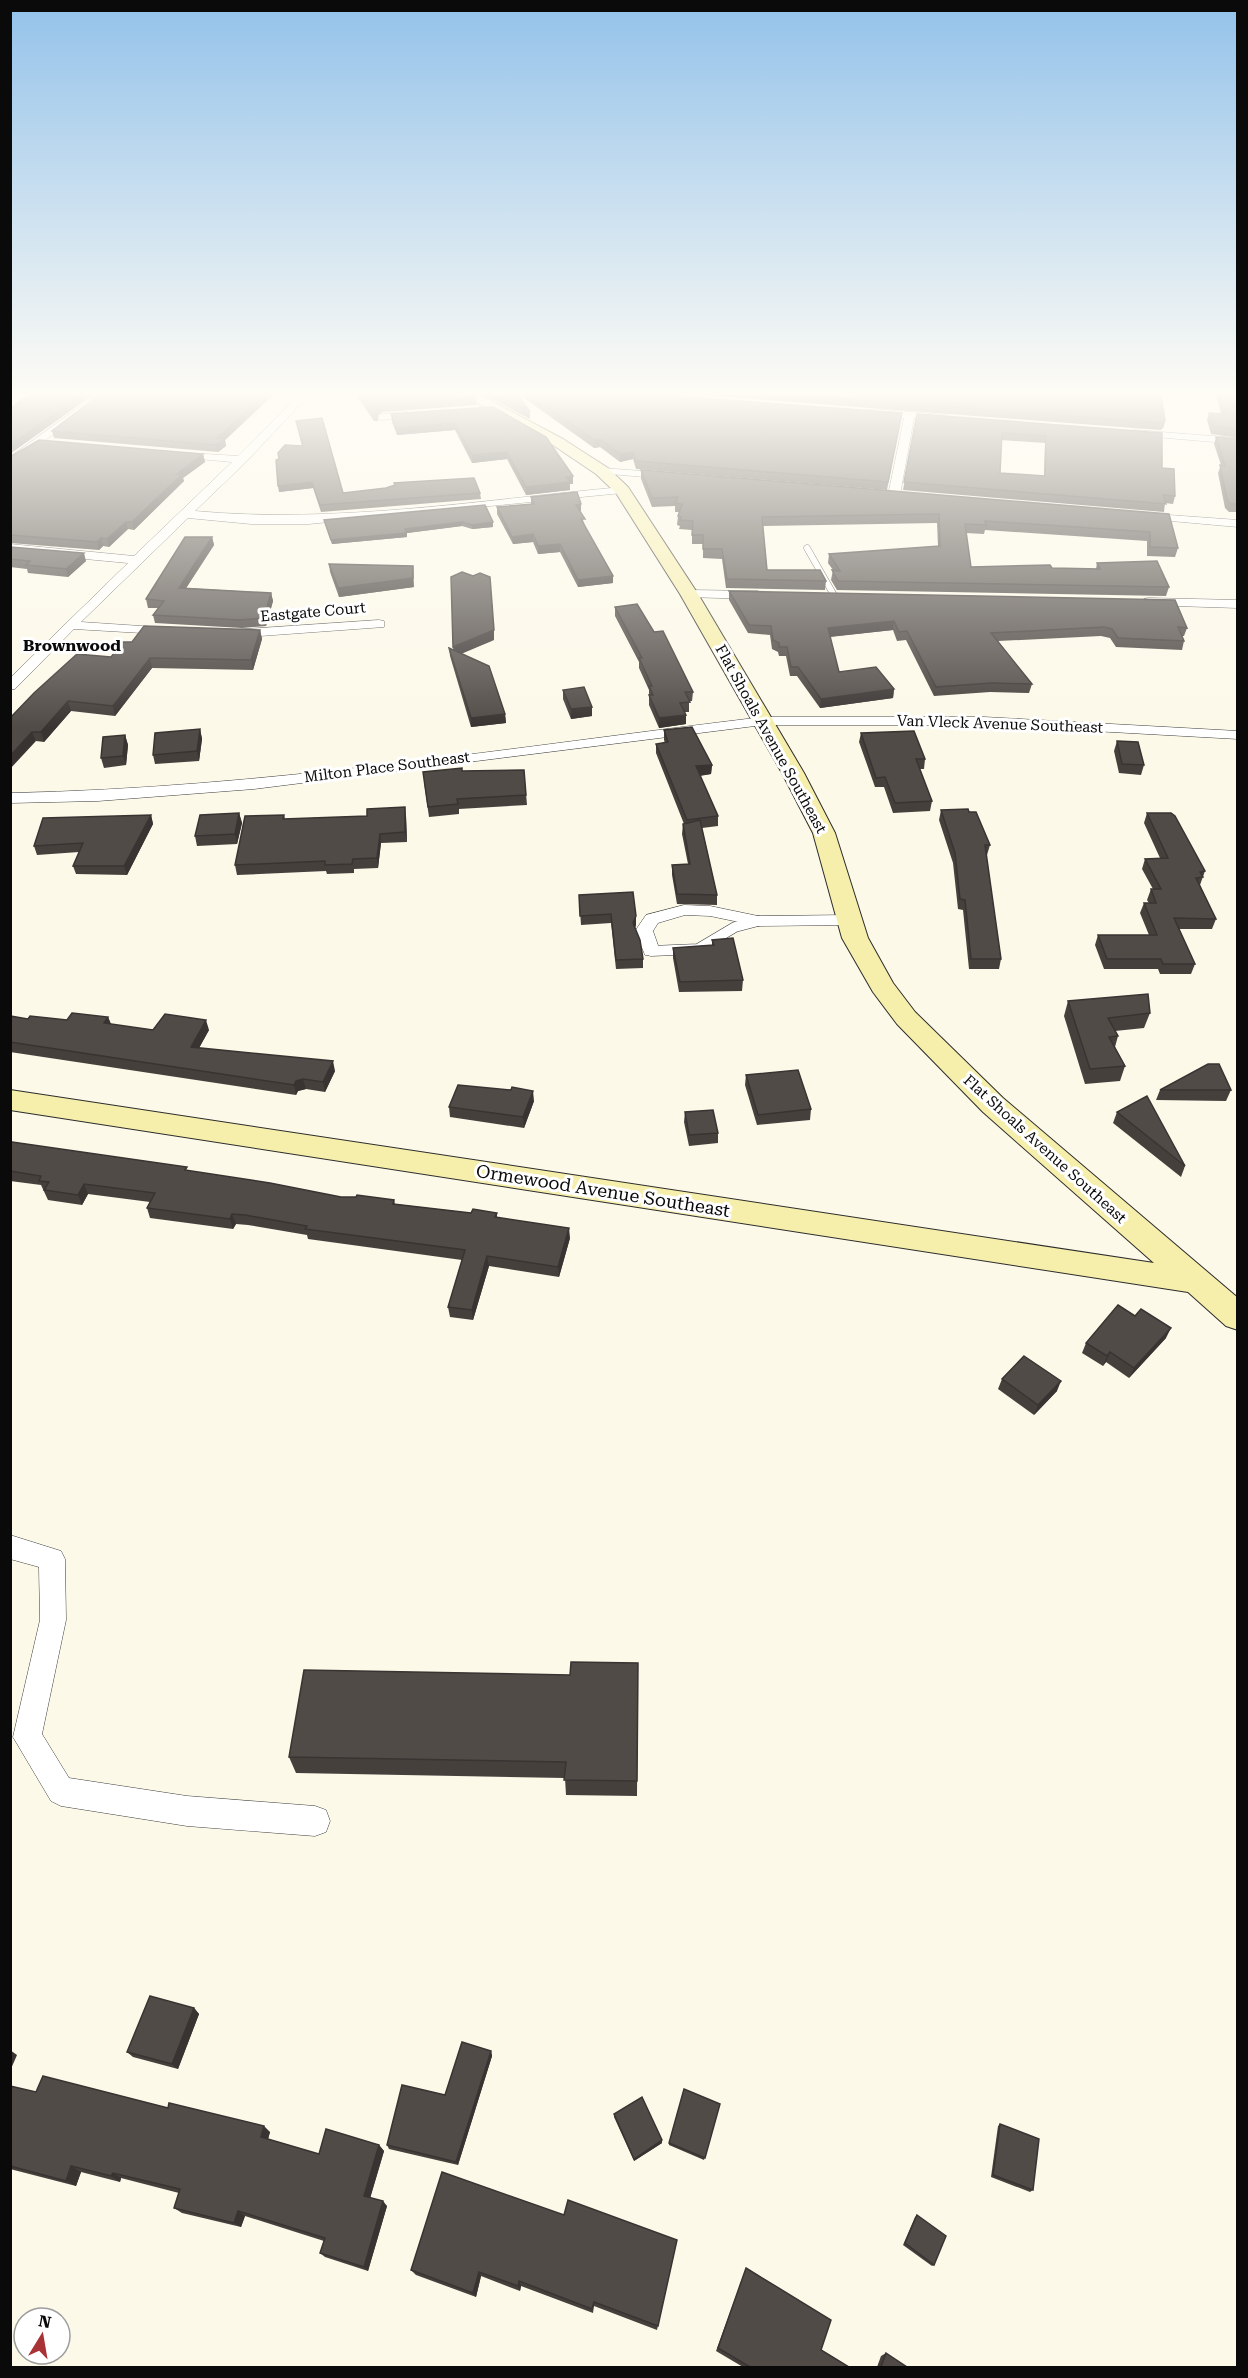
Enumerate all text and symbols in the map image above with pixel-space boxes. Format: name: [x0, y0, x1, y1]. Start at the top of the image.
street label: Eastgate Court: [260, 598, 367, 626]
district label: Brownwood: [23, 636, 121, 655]
street label: Flat Shoals Avenue Southeast: [712, 642, 831, 837]
street label: Van Vleck Avenue Southeast: [897, 711, 1104, 737]
street label: Milton Place Southeast: [303, 748, 471, 786]
street label: Flat Shoals Avenue Southeast: [960, 1071, 1130, 1227]
street label: Ormewood Avenue Southeast: [475, 1160, 732, 1221]
north arrow: [12, 2306, 72, 2366]
text: N: [37, 2311, 53, 2332]

